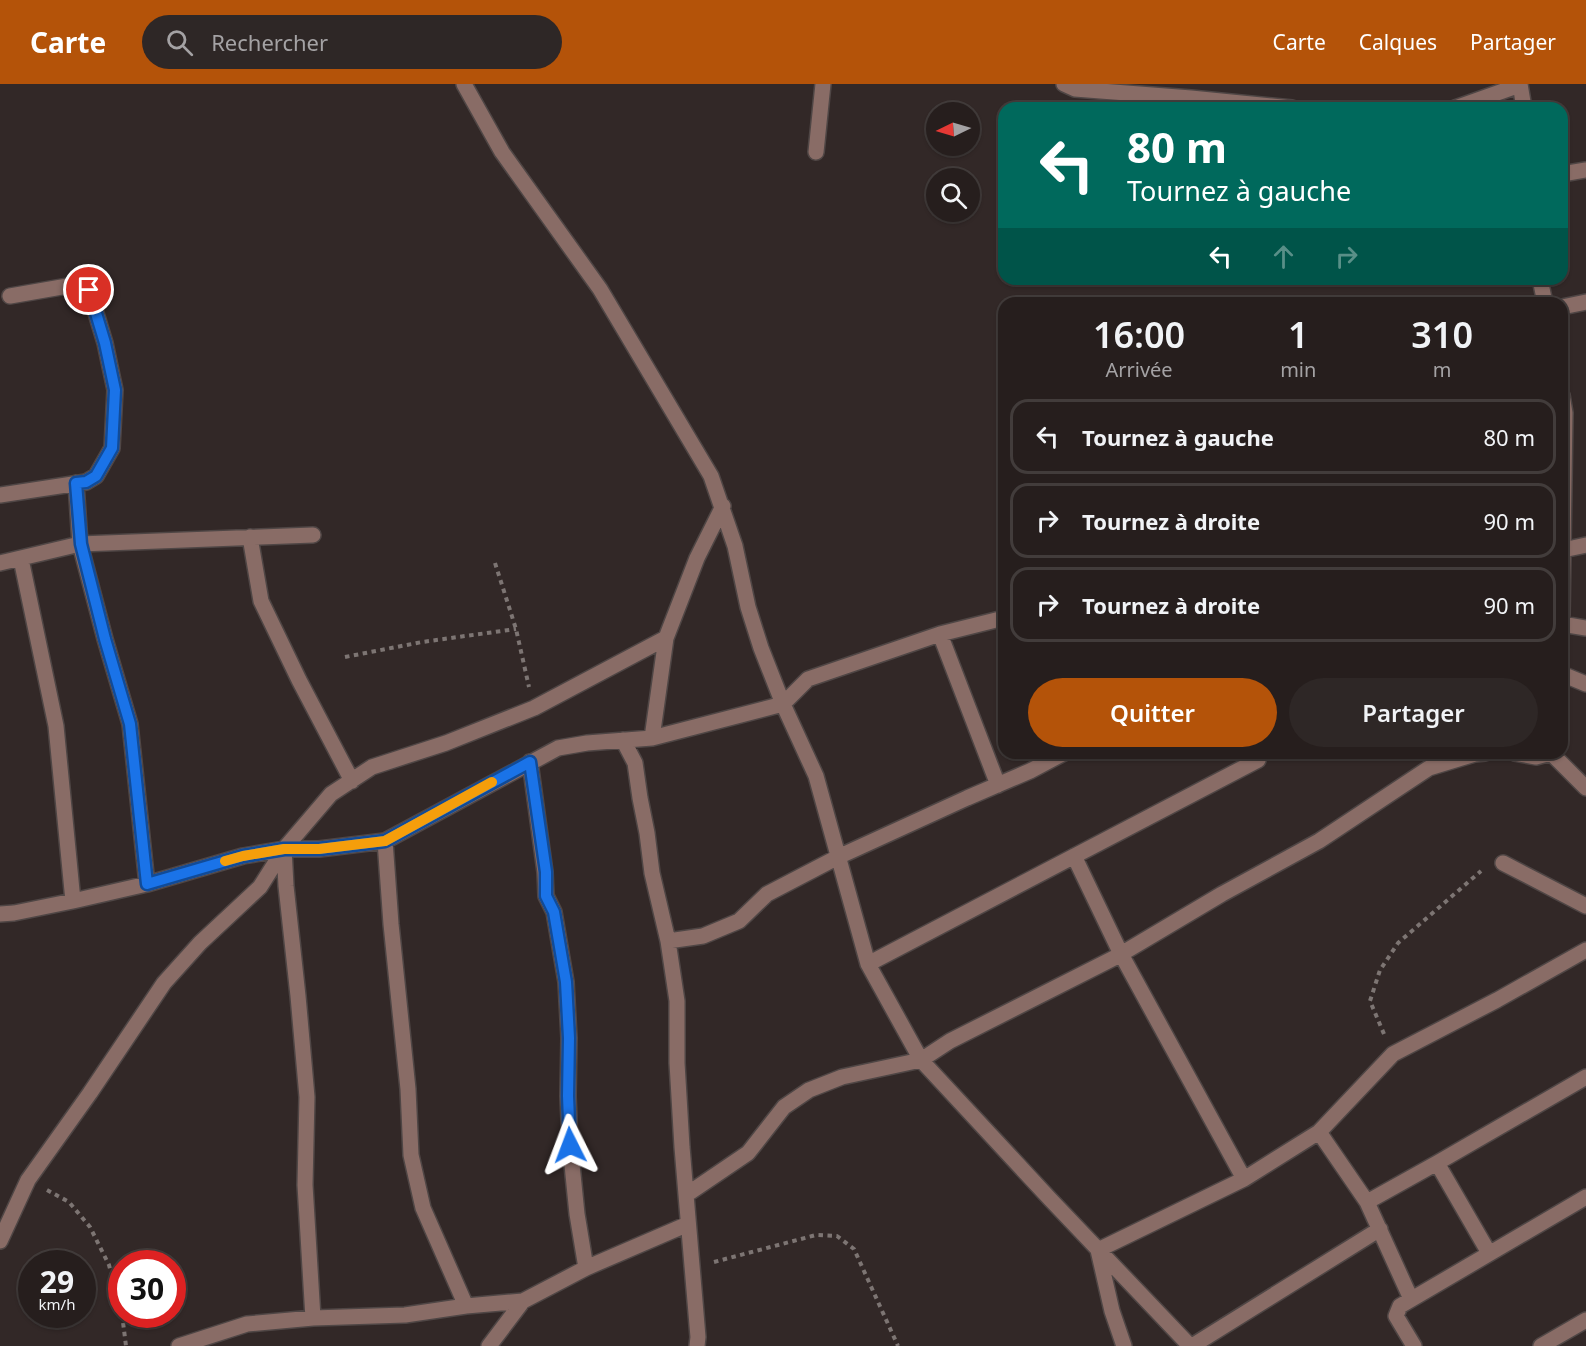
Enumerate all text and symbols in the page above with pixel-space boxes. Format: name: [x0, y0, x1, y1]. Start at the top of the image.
search box: [142, 15, 562, 69]
text: Carte: [30, 23, 106, 61]
icon: search: [163, 26, 196, 59]
text: Rechercher: [211, 27, 328, 57]
text: Carte: [1273, 28, 1326, 56]
text: Calques: [1359, 28, 1437, 56]
text: Partager: [1470, 28, 1556, 56]
north arrow: [926, 102, 980, 156]
map controls: [926, 102, 980, 222]
text: 80 m: [1127, 118, 1227, 175]
icon: left: [1028, 126, 1106, 204]
button: search: [926, 168, 980, 222]
text: Tournez à gauche: [1127, 172, 1351, 209]
icon: left: [1204, 240, 1237, 273]
icon: ahead: [1267, 240, 1300, 273]
icon: right: [1330, 240, 1363, 273]
pin: [63, 264, 114, 315]
icon: arrive: [72, 273, 105, 306]
text: 16:00: [1093, 310, 1185, 359]
text: 1: [1288, 310, 1309, 359]
text: 310: [1411, 310, 1473, 359]
text: Arrivée: [1105, 356, 1173, 383]
text: min: [1280, 356, 1316, 383]
text: m: [1433, 356, 1452, 383]
icon: left: [1031, 420, 1064, 453]
text: Tournez à gauche: [1082, 422, 1274, 452]
text: 80 m: [1484, 422, 1535, 452]
icon: right: [1031, 504, 1064, 537]
text: Tournez à droite: [1082, 506, 1260, 536]
text: 90 m: [1484, 506, 1535, 536]
icon: right: [1031, 588, 1064, 621]
text: Tournez à droite: [1082, 590, 1260, 620]
text: 90 m: [1484, 590, 1535, 620]
button: Quitter: [1028, 678, 1277, 747]
button: Partager: [1289, 678, 1538, 747]
position arrow: [538, 1113, 602, 1177]
speed limit sign: 30: [108, 1250, 186, 1328]
text: 29: [40, 1261, 74, 1302]
text: km/h: [39, 1294, 75, 1314]

